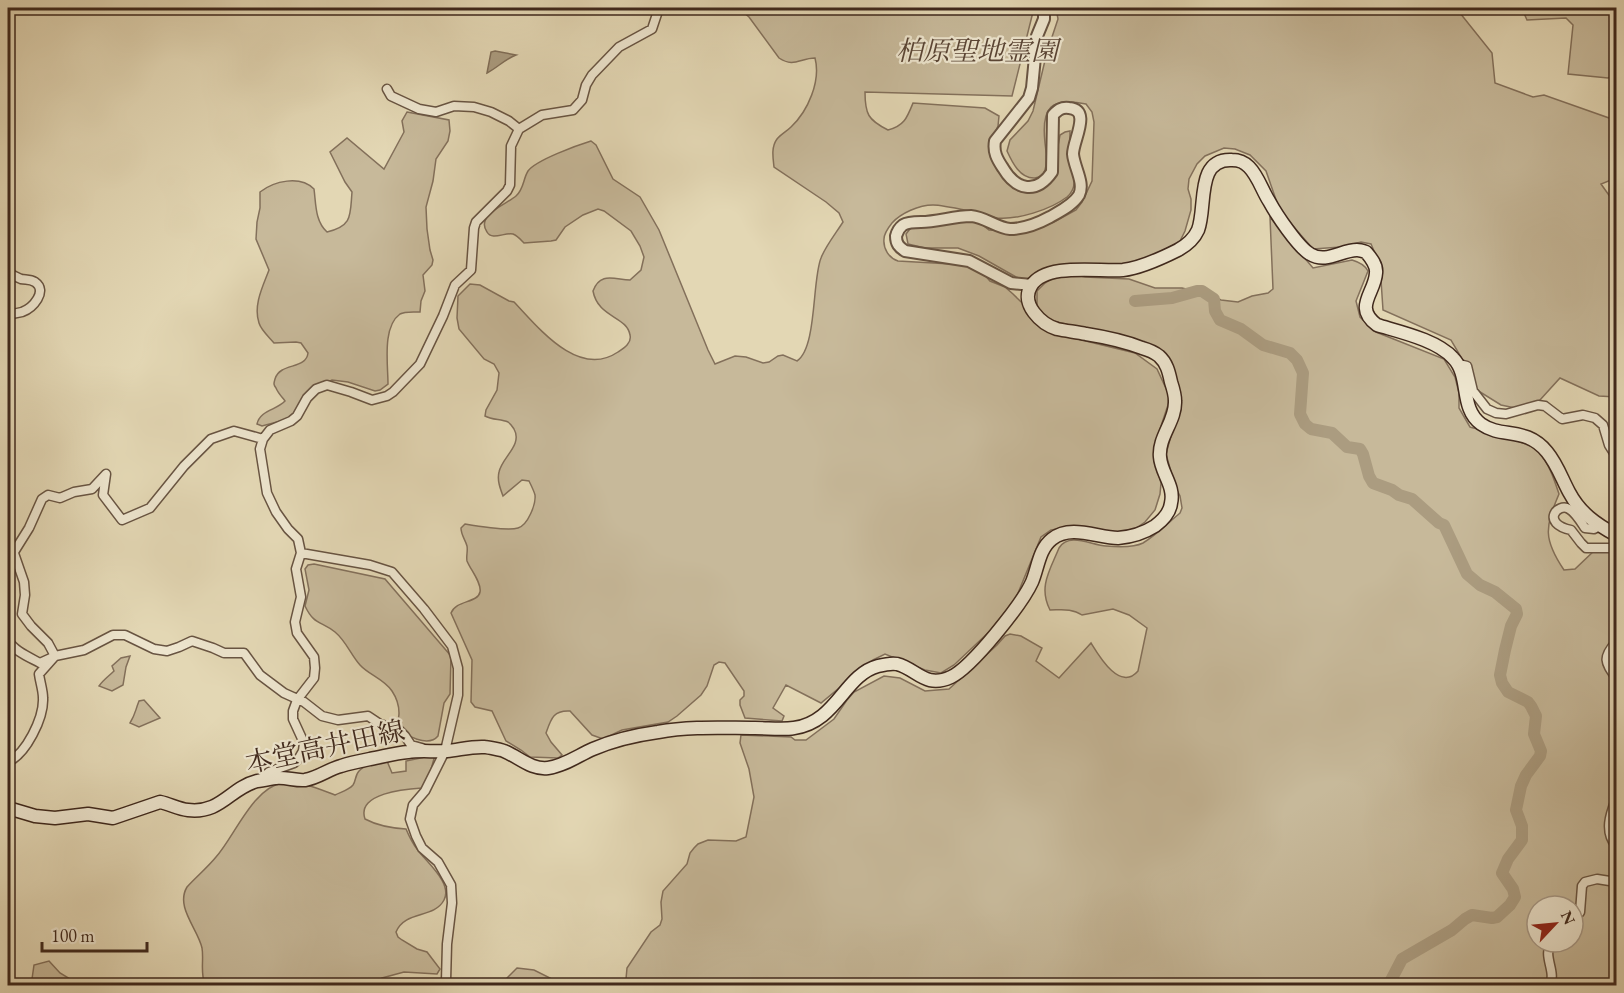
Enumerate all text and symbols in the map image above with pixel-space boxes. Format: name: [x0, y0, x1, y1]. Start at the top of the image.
park label: 柏原聖地霊園: [896, 33, 1062, 68]
street label: 本堂高井田線: [242, 713, 408, 780]
north arrow: [1525, 894, 1585, 954]
text: N: [1556, 907, 1580, 928]
scale bar: [42, 915, 147, 953]
text: 100 m: [51, 924, 95, 947]

